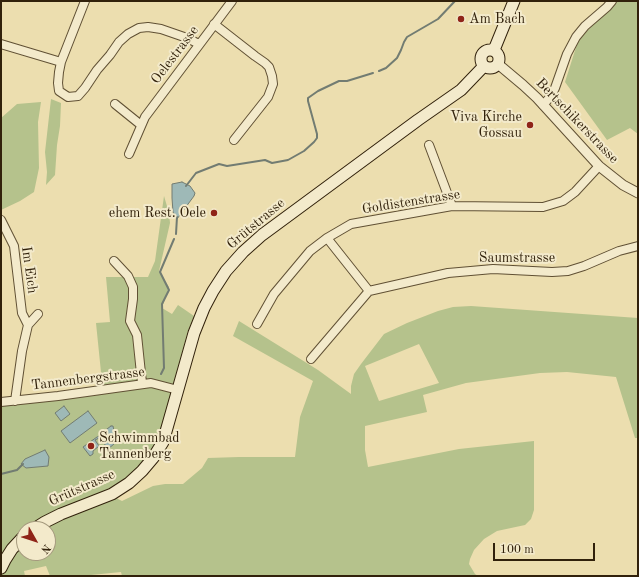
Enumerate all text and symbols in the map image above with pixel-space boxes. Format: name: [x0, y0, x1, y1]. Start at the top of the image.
place label: Am Bach: [469, 11, 525, 27]
marker: Am Bach: [456, 14, 466, 24]
street label: Oelestrasse: [148, 23, 202, 87]
street label: Bertschikerstrasse: [532, 75, 622, 167]
place label: Viva Kirche Gossau: [450, 109, 522, 142]
marker: Viva Kirche Gossau: [525, 120, 535, 130]
street label: Goldistenstrasse: [361, 186, 461, 218]
street label: Grütstrasse: [224, 195, 288, 253]
place label: ehem Rest. Oele: [109, 205, 206, 221]
marker: ehem Rest. Oele: [209, 208, 219, 218]
street label: Im Eich: [17, 245, 41, 295]
street label: Saumstrasse: [479, 250, 555, 266]
street label: Tannenbergstrasse: [30, 364, 146, 394]
place label: Schwimmbad Tannenberg: [99, 430, 180, 462]
marker: Schwimmbad Tannenberg: [86, 441, 96, 451]
street label: Grütstrasse: [46, 466, 118, 510]
north arrow: [16, 521, 56, 561]
scale bar: [495, 535, 597, 561]
text: N: [38, 542, 52, 555]
text: 100 m: [500, 544, 534, 556]

